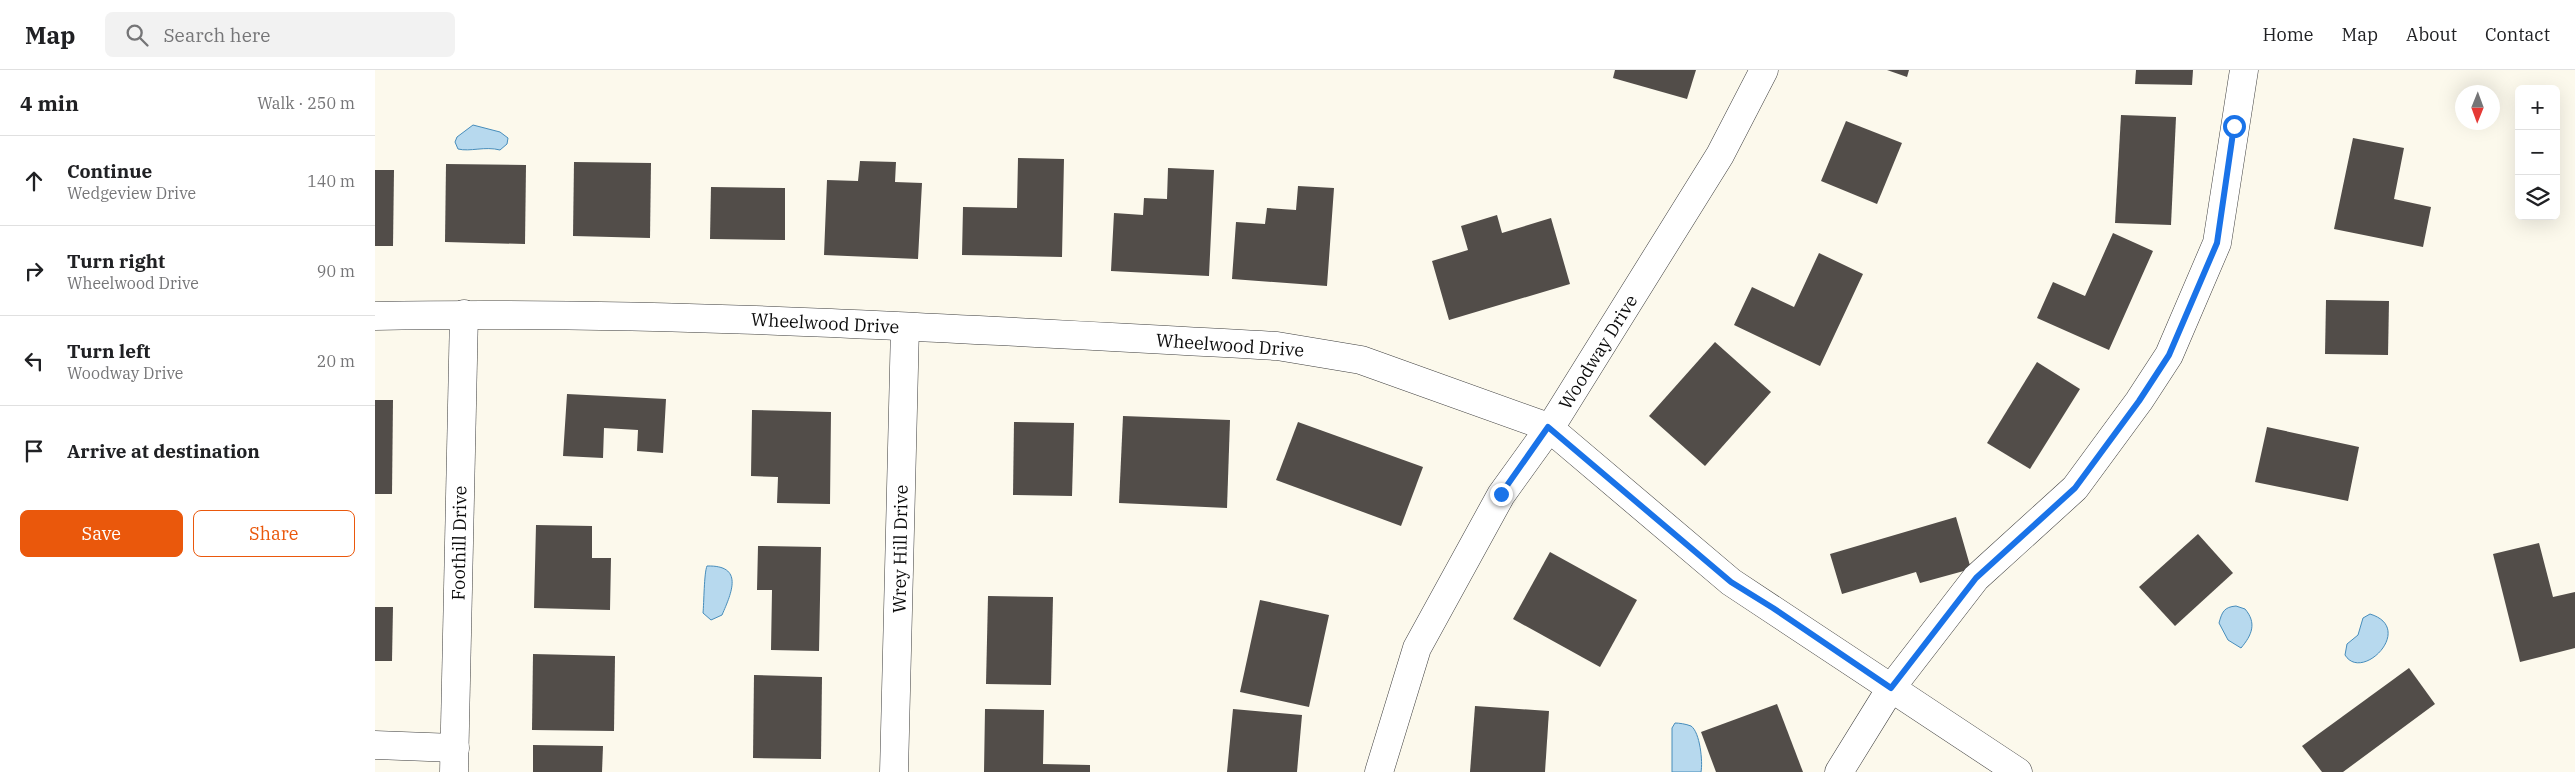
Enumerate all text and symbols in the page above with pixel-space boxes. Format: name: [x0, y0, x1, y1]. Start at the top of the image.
search box: [105, 12, 455, 57]
text: Map: [25, 19, 75, 51]
icon: search: [123, 21, 151, 49]
text: Search here: [163, 23, 270, 47]
text: Home: [2262, 23, 2314, 46]
text: Map: [2342, 23, 2378, 46]
text: About: [2406, 23, 2457, 46]
text: Contact: [2485, 23, 2550, 46]
north arrow: [2455, 85, 2500, 130]
map controls: [2515, 85, 2560, 220]
button: +: [2515, 85, 2560, 130]
text: 4 min: [20, 89, 79, 117]
text: Walk · 250 m: [257, 93, 355, 113]
route start: [2223, 115, 2246, 138]
button: −: [2515, 130, 2560, 175]
text: Continue: [67, 159, 152, 183]
icon: ahead: [20, 167, 48, 195]
text: 140 m: [307, 171, 355, 191]
button: layers: [2515, 175, 2560, 220]
text: Wedgeview Drive: [67, 183, 196, 203]
text: Turn right: [67, 249, 165, 273]
icon: right: [20, 257, 48, 285]
text: 90 m: [317, 261, 355, 281]
text: Wheelwood Drive: [67, 273, 199, 293]
street label: Woodway Drive: [1554, 290, 1642, 414]
street label: Wheelwood Drive: [750, 308, 900, 338]
street label: Wheelwood Drive: [1155, 328, 1305, 362]
text: Turn left: [67, 339, 150, 363]
icon: left: [20, 347, 48, 375]
text: 20 m: [317, 351, 355, 371]
text: Woodway Drive: [67, 363, 183, 383]
icon: arrive: [20, 437, 48, 465]
text: Arrive at destination: [67, 439, 260, 463]
route end: [1490, 483, 1513, 506]
street label: Foothill Drive: [447, 485, 471, 601]
street label: Wrey Hill Drive: [887, 485, 913, 613]
button: Save: [20, 510, 183, 557]
button: Share: [193, 510, 355, 557]

